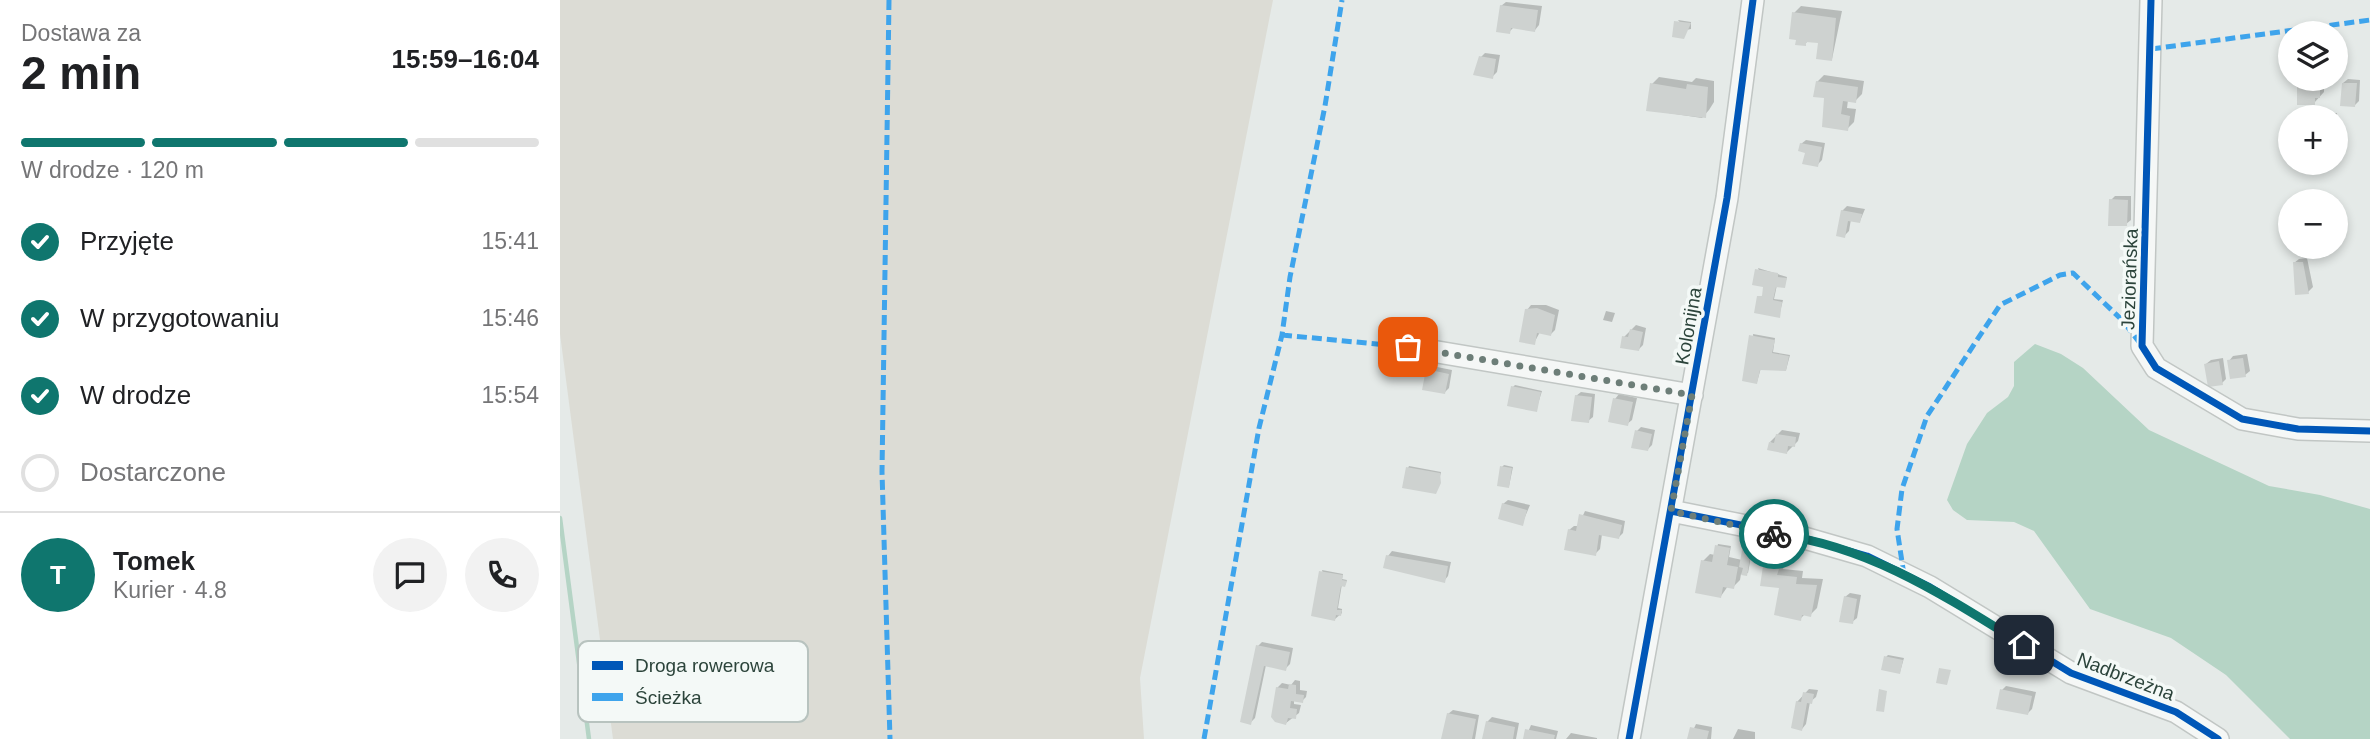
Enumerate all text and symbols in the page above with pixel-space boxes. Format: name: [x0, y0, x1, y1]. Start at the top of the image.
text: Dostawa za: [21, 20, 141, 46]
map controls: [2278, 21, 2348, 259]
button: layers: [2278, 21, 2348, 91]
text: 15:59–16:04: [392, 44, 539, 74]
text: 2 min: [21, 47, 141, 99]
button: +: [2278, 105, 2348, 175]
text: W drodze · 120 m: [21, 157, 204, 183]
button: −: [2278, 189, 2348, 259]
icon: check: [21, 223, 59, 261]
text: Przyjęte: [80, 226, 174, 256]
text: 15:41: [481, 228, 539, 254]
street label: Jeziorańska: [2117, 228, 2142, 330]
street label: Kolonijna: [1671, 285, 1706, 366]
icon: check: [21, 300, 59, 338]
text: W przygotowaniu: [80, 303, 279, 333]
text: 15:46: [481, 305, 539, 331]
pin: [1378, 317, 1438, 377]
icon: bag: [1389, 328, 1427, 366]
icon: check: [21, 377, 59, 415]
text: W drodze: [80, 380, 191, 410]
text: 15:54: [481, 382, 539, 408]
text: Dostarczone: [80, 457, 226, 487]
courier: [1739, 499, 1809, 569]
icon: bike: [1755, 515, 1793, 553]
button: chat: [373, 538, 447, 612]
button: phone: [465, 538, 539, 612]
text: Tomek: [113, 546, 195, 576]
text: T: [50, 560, 66, 590]
text: Kurier · 4.8: [113, 577, 227, 603]
pin: [1994, 615, 2054, 675]
icon: home: [2005, 626, 2043, 664]
legend: [578, 641, 808, 722]
street label: Nadbrzeżna: [2074, 648, 2178, 705]
text: Droga rowerowa: [635, 655, 775, 676]
text: Ścieżka: [635, 687, 702, 708]

